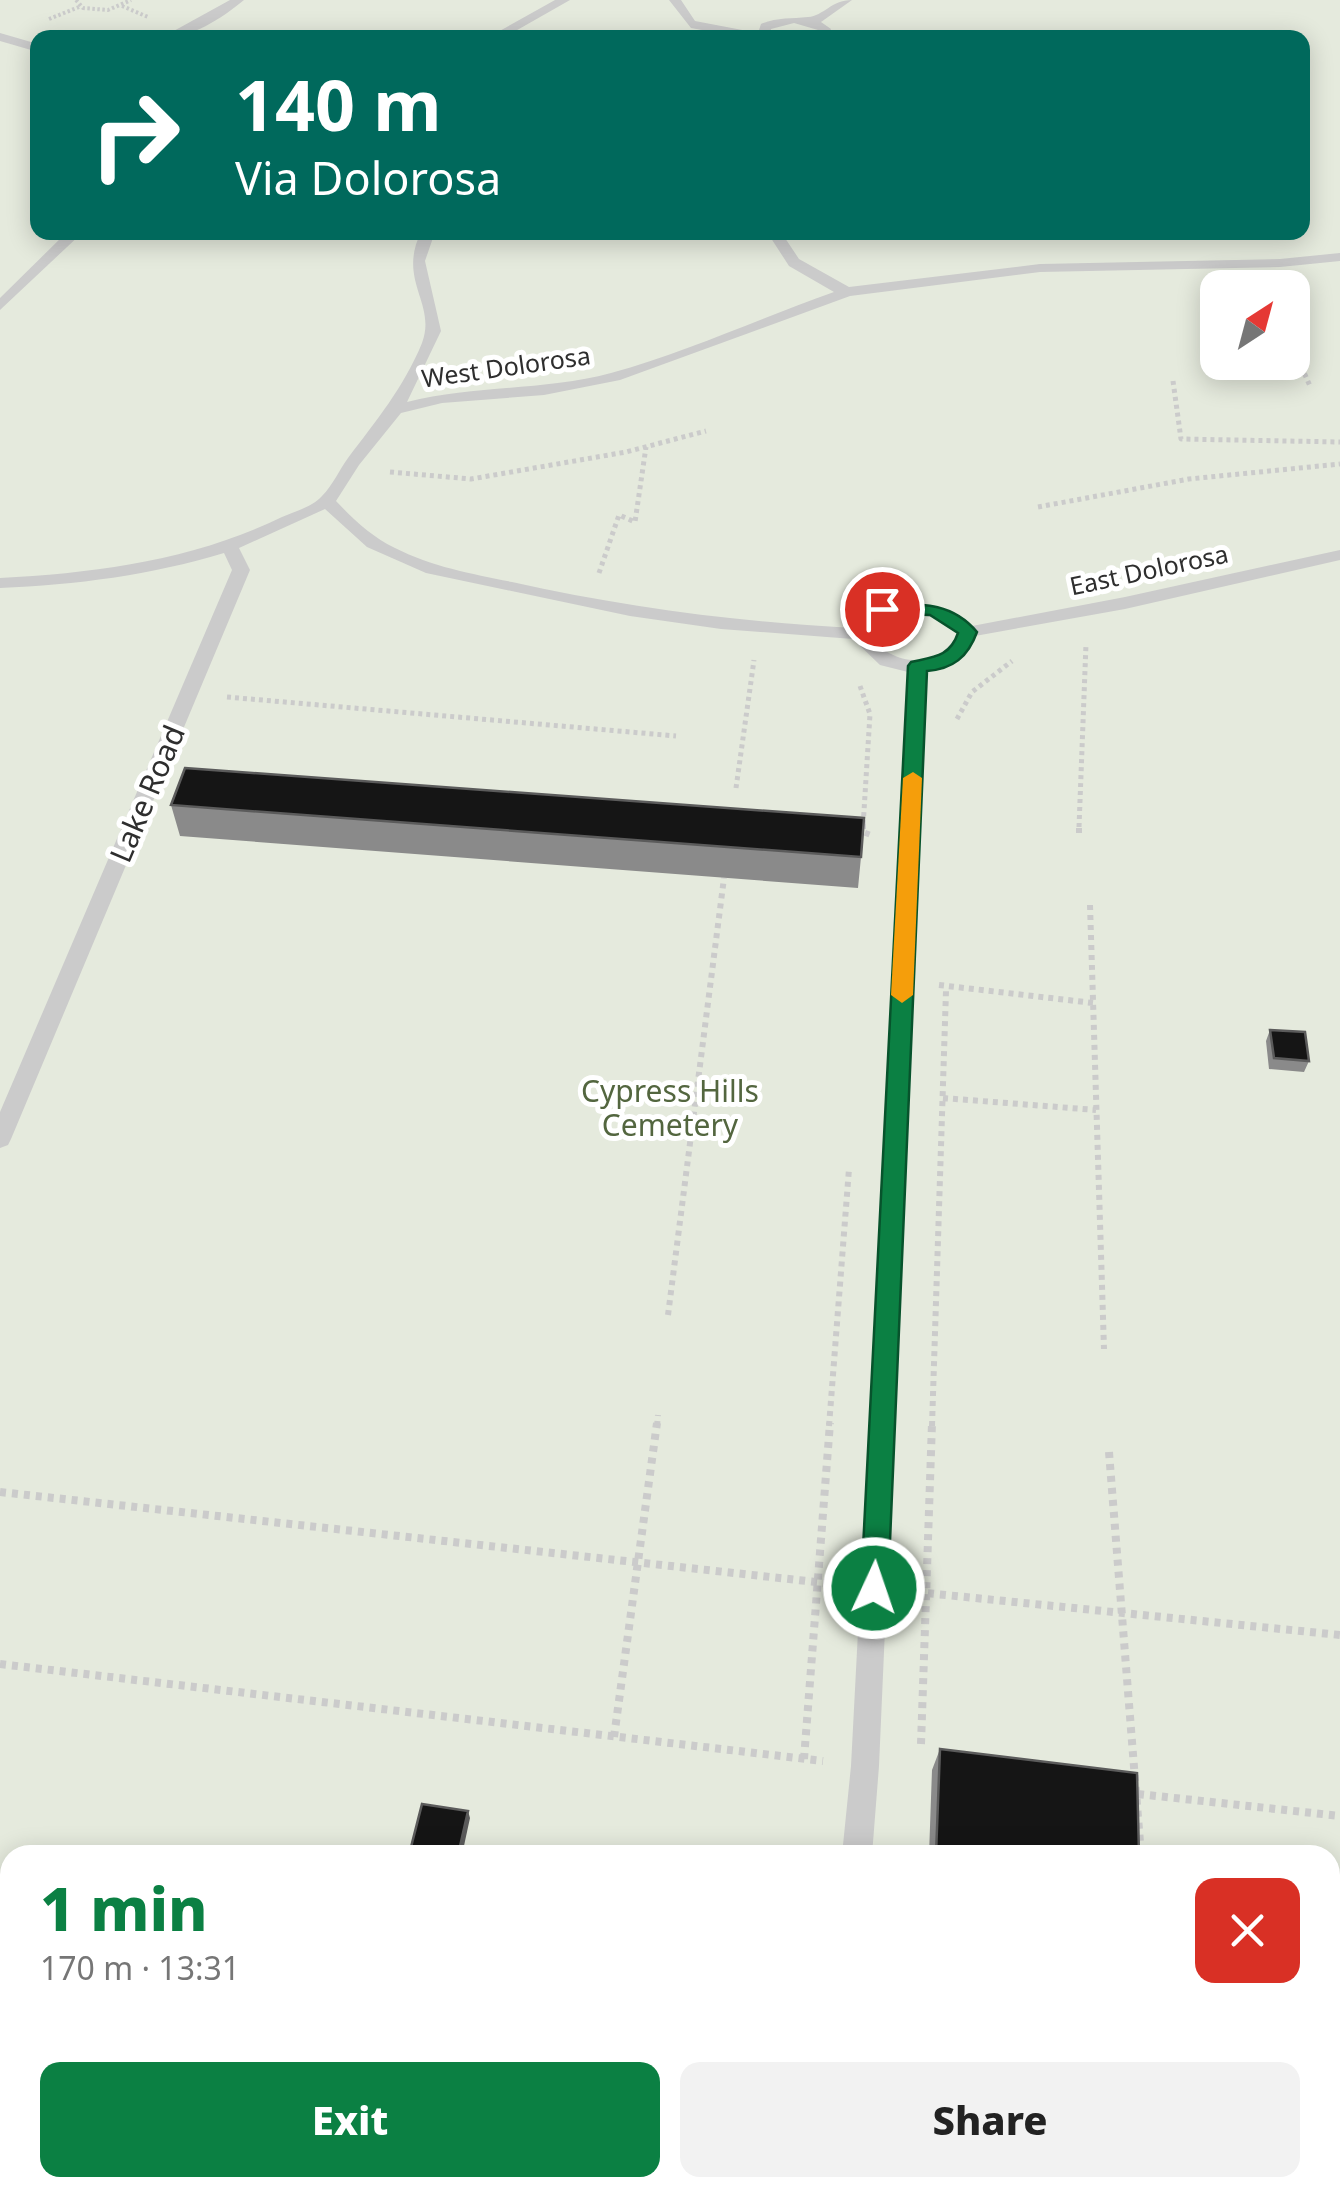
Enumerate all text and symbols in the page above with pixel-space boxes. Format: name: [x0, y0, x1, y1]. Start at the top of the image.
text: 140 m: [235, 56, 442, 152]
icon: right: [70, 70, 200, 200]
text: Via Dolorosa: [235, 147, 501, 208]
north arrow: [1200, 270, 1310, 380]
map controls: [1200, 270, 1310, 380]
street label: West Dolorosa: [419, 337, 593, 395]
street label: East Dolorosa: [1066, 536, 1231, 602]
pin: [840, 567, 925, 652]
icon: arrive: [855, 582, 910, 637]
street label: Lake Road: [99, 718, 194, 868]
park label: Cypress Hills Cemetery: [581, 1070, 759, 1145]
position arrow: [822, 1536, 926, 1640]
text: 1 min: [40, 1867, 208, 1949]
button: close: [1195, 1878, 1300, 1983]
text: 170 m · 13:31: [40, 1946, 240, 1989]
button: Exit: [40, 2062, 660, 2177]
button: Share: [680, 2062, 1300, 2177]

